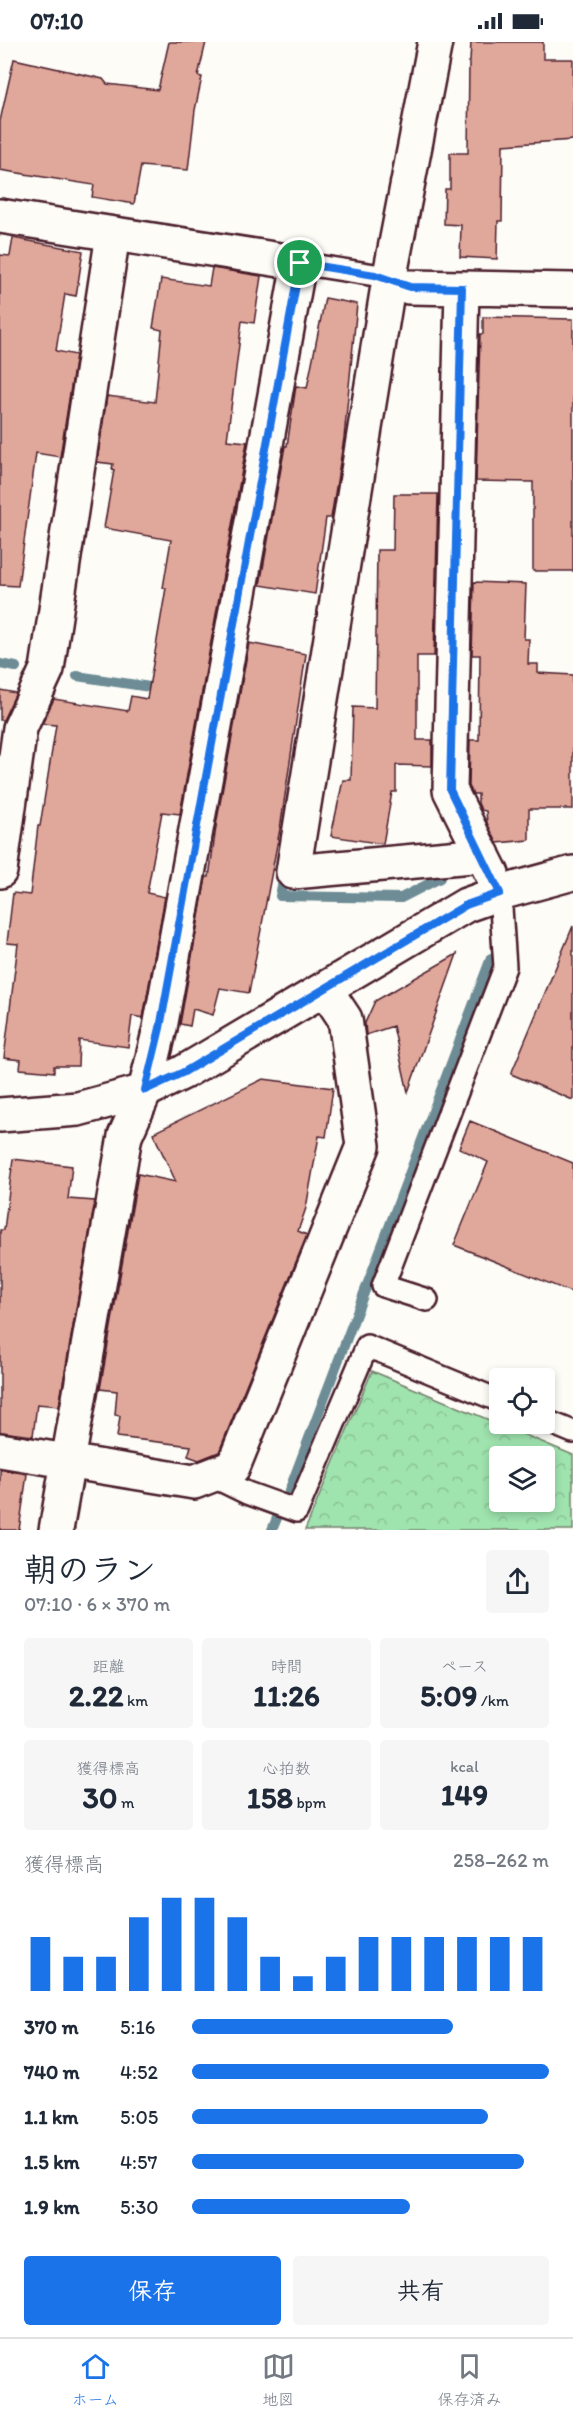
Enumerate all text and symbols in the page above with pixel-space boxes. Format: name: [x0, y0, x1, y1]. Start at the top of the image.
text: 07:10: [30, 8, 84, 35]
pin: [274, 237, 325, 288]
icon: arrive: [283, 246, 316, 279]
map controls: [489, 1368, 555, 1512]
button: locate: [489, 1368, 555, 1434]
button: layers: [489, 1446, 555, 1512]
text: 朝のラン: [24, 1550, 156, 1589]
button: share: [486, 1550, 549, 1613]
text: 07:10 · 6 × 370 m: [24, 1592, 170, 1616]
text: 距離: [92, 1657, 125, 1676]
text: 時間: [270, 1657, 303, 1676]
text: ペース: [441, 1657, 488, 1676]
text: 2.22: [69, 1677, 123, 1714]
text: 11:26: [253, 1677, 320, 1714]
text: 5:09: [420, 1677, 477, 1714]
text: km: [123, 1691, 148, 1710]
text: /km: [477, 1691, 509, 1710]
text: kcal: [450, 1757, 479, 1776]
text: 獲得標高: [76, 1759, 141, 1778]
text: 心拍数: [262, 1759, 311, 1778]
text: 149: [441, 1776, 488, 1813]
text: 30: [83, 1779, 117, 1816]
text: 158: [247, 1779, 293, 1816]
text: m: [117, 1793, 134, 1812]
text: bpm: [293, 1793, 326, 1812]
text: 258–262 m: [453, 1848, 549, 1872]
text: 獲得標高: [24, 1852, 104, 1876]
text: 370 m: [24, 2015, 78, 2039]
text: 5:16: [120, 2015, 155, 2039]
text: 740 m: [24, 2060, 80, 2084]
text: 4:52: [120, 2060, 158, 2084]
text: 1.1 km: [24, 2105, 78, 2129]
text: 5:05: [120, 2105, 158, 2129]
text: 1.5 km: [24, 2150, 80, 2174]
text: 4:57: [120, 2150, 157, 2174]
text: 1.9 km: [24, 2195, 80, 2219]
text: 5:30: [120, 2195, 159, 2219]
button: 保存: [24, 2256, 281, 2325]
button: 共有: [293, 2256, 549, 2325]
tab: ホーム: [71, 2350, 119, 2410]
tab: 地図: [262, 2350, 295, 2410]
tab: 保存済み: [438, 2350, 502, 2410]

